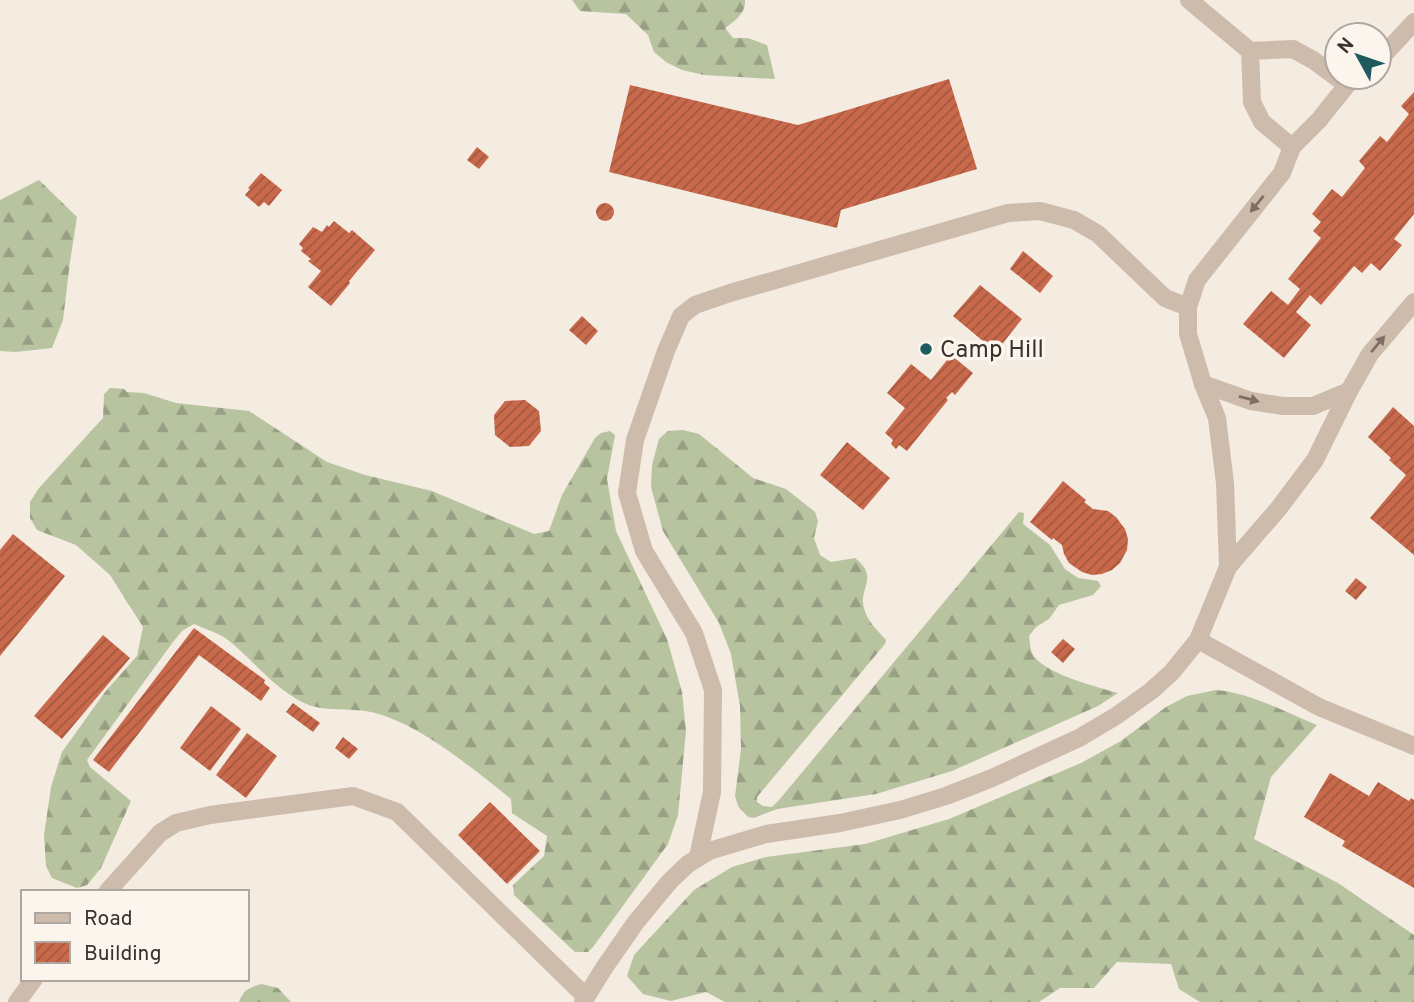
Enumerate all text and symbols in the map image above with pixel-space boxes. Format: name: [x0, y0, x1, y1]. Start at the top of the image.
north arrow: [1323, 21, 1393, 91]
text: N: [1333, 33, 1360, 59]
one-way arrow: [1249, 195, 1264, 213]
place label: Camp Hill: [940, 336, 1044, 366]
one-way arrow: [1370, 336, 1385, 353]
marker: Camp Hill: [918, 341, 934, 357]
one-way arrow: [1238, 394, 1260, 405]
legend: [21, 890, 248, 981]
text: Road: [84, 906, 133, 933]
text: Building: [84, 941, 162, 968]

